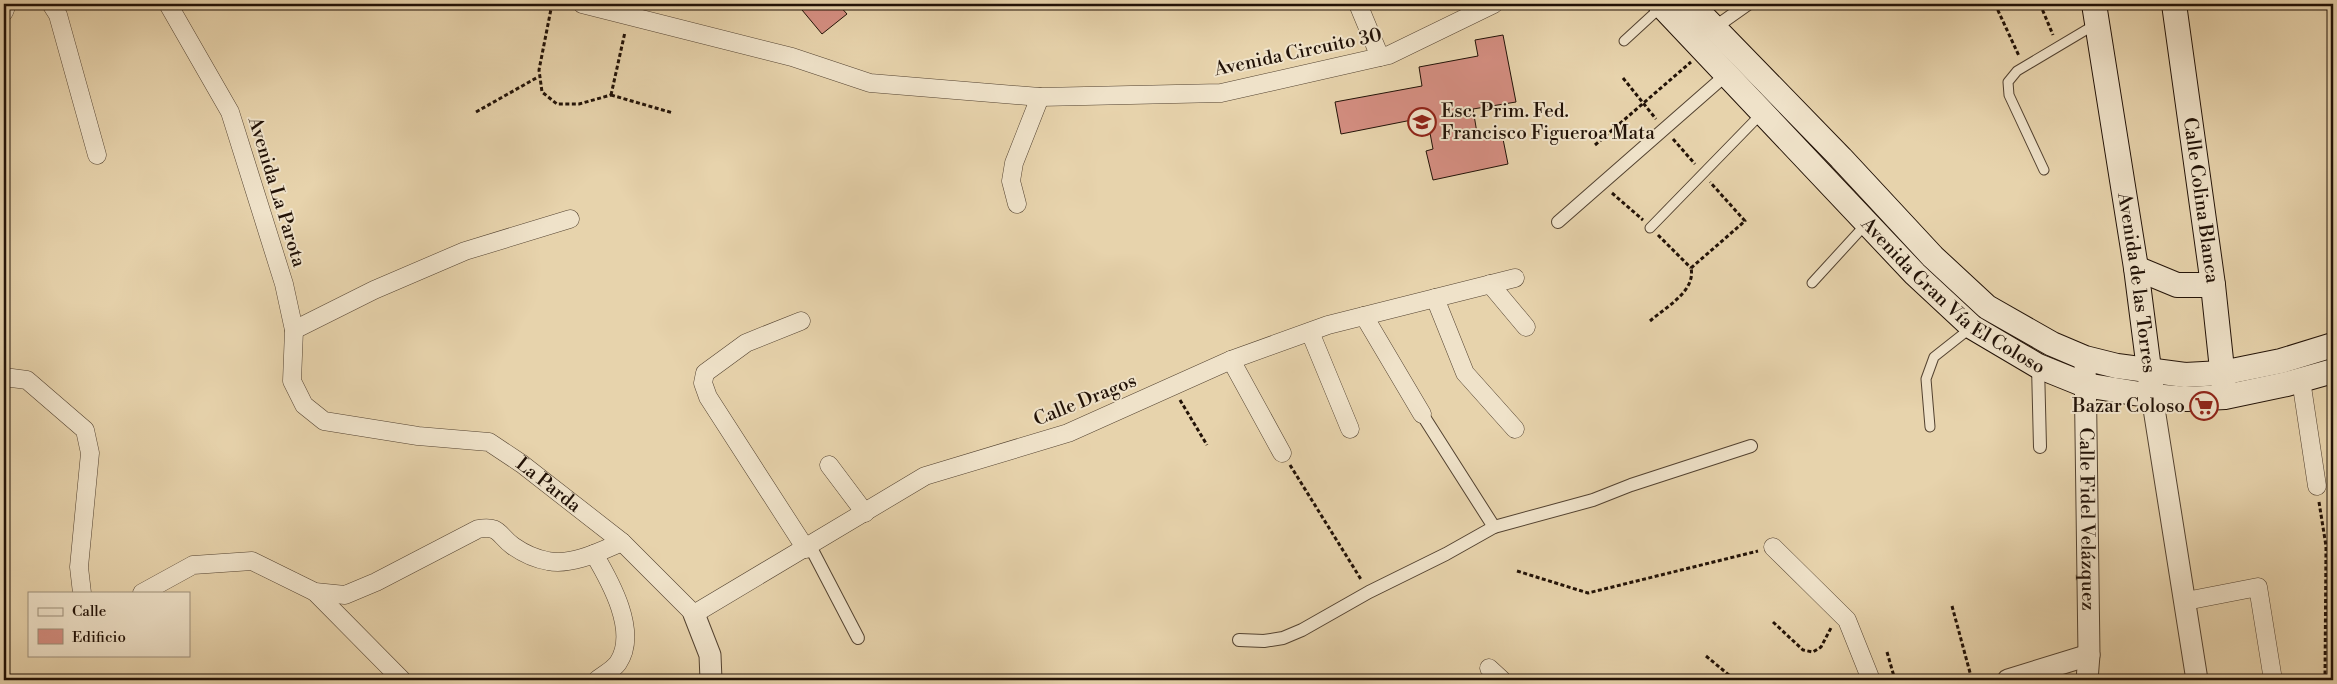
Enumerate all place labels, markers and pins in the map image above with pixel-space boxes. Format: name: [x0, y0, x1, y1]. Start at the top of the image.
place label: Esc. Prim. Fed. Francisco Figueroa Mata: [1441, 99, 1655, 145]
school or university icon: Esc. Prim. Fed. Francisco Figueroa Mata: [1407, 107, 1437, 137]
supermarket icon: Bazar Coloso: [2189, 391, 2219, 421]
place label: Bazar Coloso: [2071, 394, 2185, 418]

